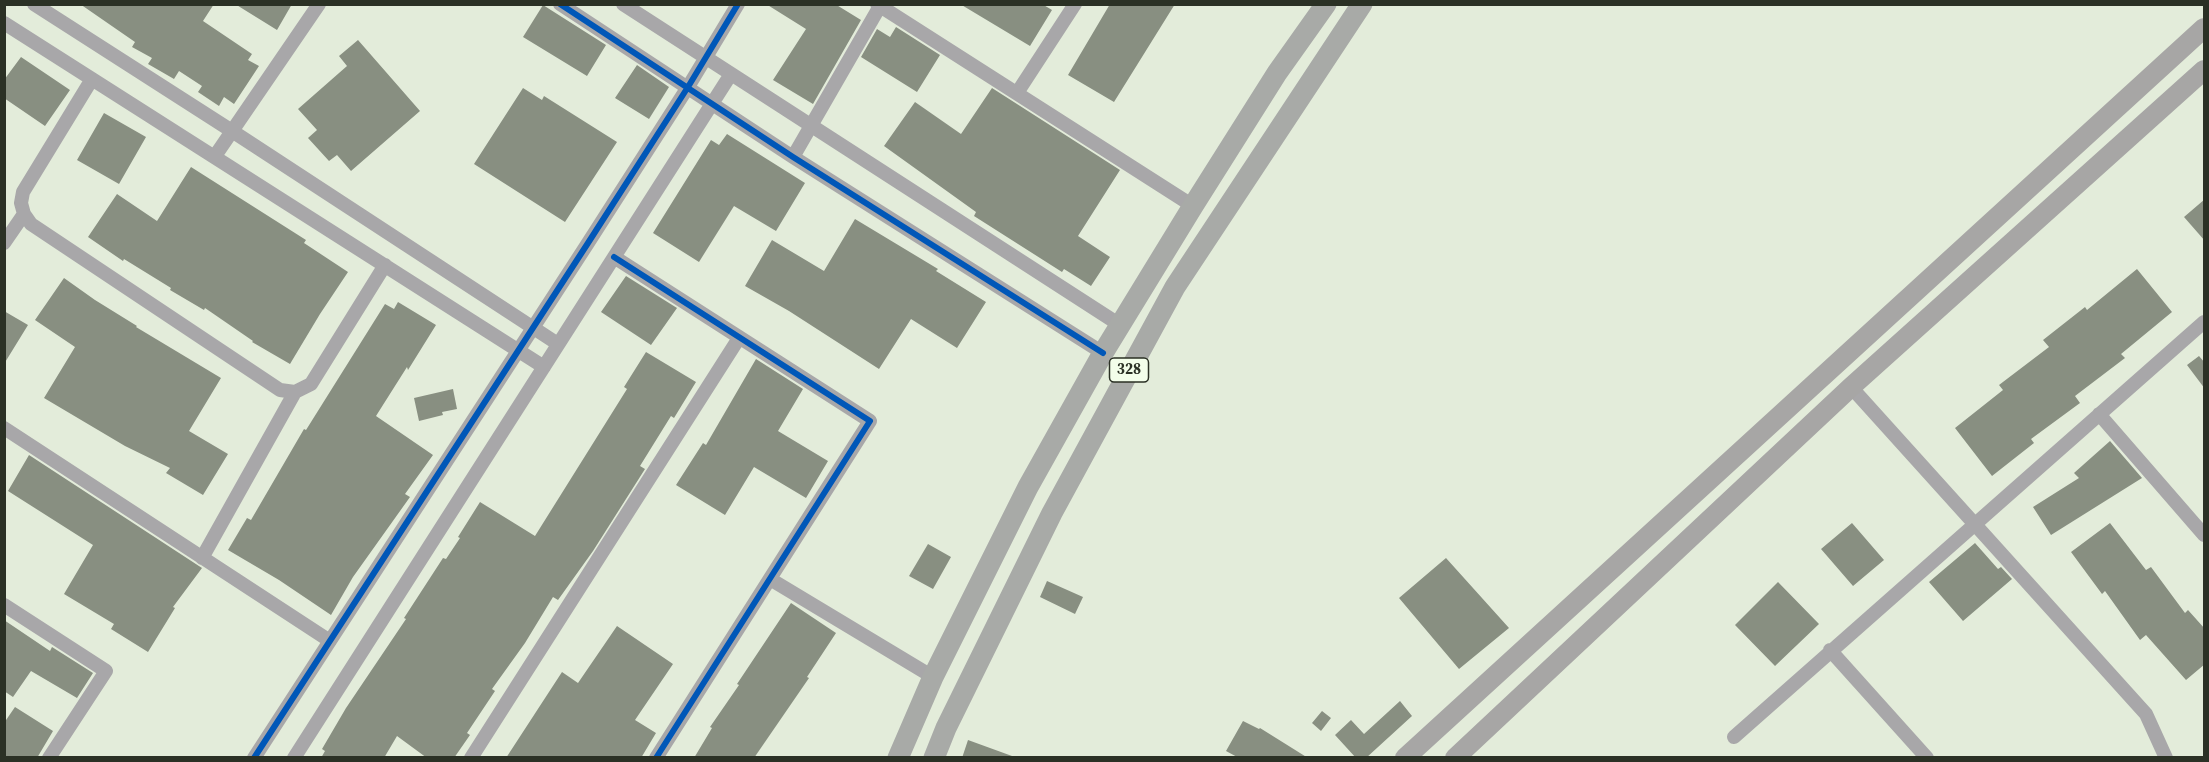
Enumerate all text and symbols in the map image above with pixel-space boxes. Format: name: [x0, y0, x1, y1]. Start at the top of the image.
road number: 328: [1110, 358, 1148, 382]

